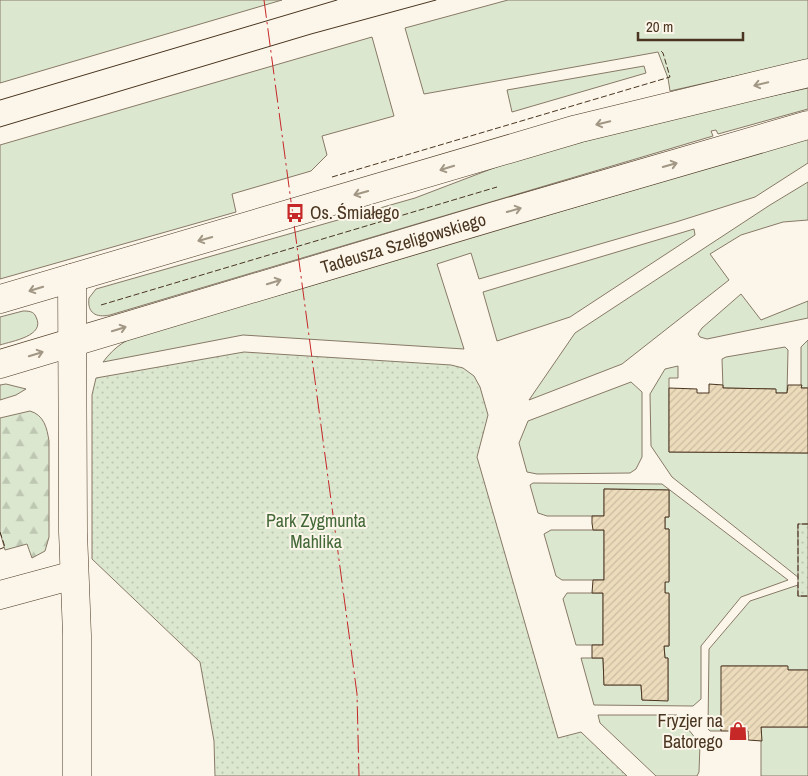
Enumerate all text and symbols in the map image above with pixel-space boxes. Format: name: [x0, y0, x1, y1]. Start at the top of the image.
scale bar: [638, 10, 743, 42]
text: 20 m: [646, 16, 673, 37]
one-way arrow: [753, 80, 769, 90]
one-way arrow: [595, 119, 611, 128]
one-way arrow: [662, 160, 678, 169]
one-way arrow: [439, 164, 455, 174]
one-way arrow: [354, 189, 370, 199]
place label: Os. Śmiałego: [310, 200, 399, 225]
bus stop icon: Os. Śmiałego: [284, 202, 306, 224]
one-way arrow: [506, 205, 522, 215]
street label: Tadeusza Szeligowskiego: [318, 206, 489, 279]
one-way arrow: [198, 235, 214, 244]
one-way arrow: [266, 276, 282, 286]
one-way arrow: [28, 284, 44, 294]
one-way arrow: [110, 323, 126, 333]
one-way arrow: [28, 348, 44, 358]
park label: Park Zygmunta Mahlika: [266, 508, 366, 554]
place label: Fryzjer na Batorego: [657, 708, 723, 754]
shop icon: Fryzjer na Batorego: [727, 720, 749, 742]

